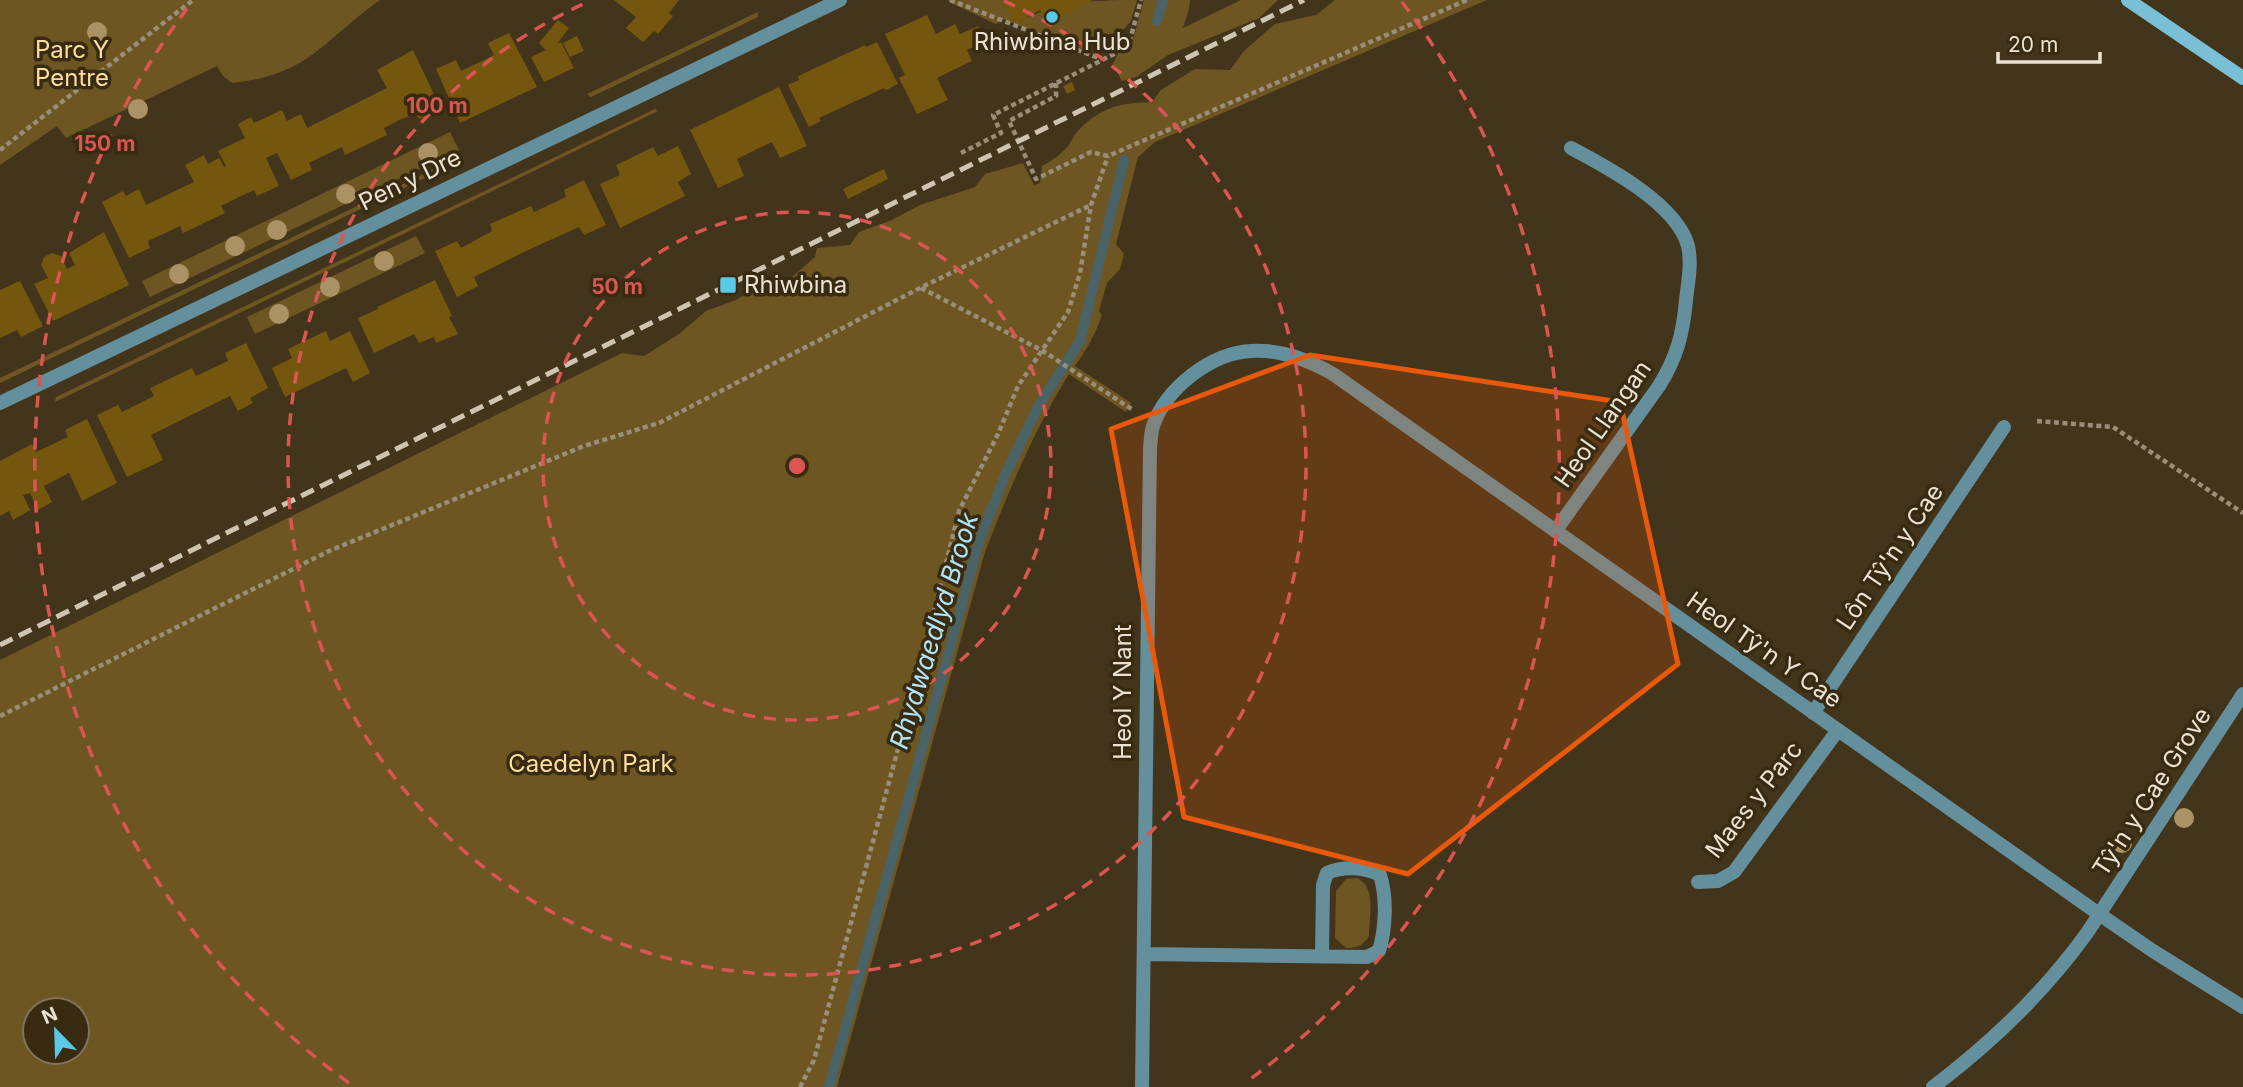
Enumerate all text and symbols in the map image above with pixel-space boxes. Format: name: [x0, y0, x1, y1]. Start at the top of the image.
marker: Rhiwbina Hub: [1044, 9, 1060, 25]
scale bar: [1998, 21, 2100, 65]
place label: Rhiwbina Hub: [974, 27, 1130, 56]
text: 20 m: [2008, 32, 2058, 57]
park label: Parc Y Pentre: [35, 35, 109, 92]
text: 100 m: [406, 93, 468, 118]
text: 150 m: [75, 131, 135, 156]
street label: Pen y Dre: [354, 142, 466, 217]
place label: Rhiwbina: [744, 270, 847, 299]
text: 50 m: [591, 274, 643, 299]
marker: Rhiwbina: [718, 275, 738, 295]
street label: Heol Llangan: [1548, 355, 1657, 493]
centre of rings: [785, 454, 809, 478]
street label: Lôn Tŷ'n y Cae: [1830, 478, 1949, 635]
water label: Rhydwaedlyd Brook: [883, 508, 984, 753]
street label: Heol Tŷ'n Y Cae: [1681, 585, 1847, 714]
street label: Heol Y Nant: [1108, 624, 1137, 760]
street label: Tŷ'n y Cae Grove: [2086, 702, 2217, 881]
street label: Maes y Parc: [1699, 736, 1808, 864]
park label: Caedelyn Park: [508, 749, 674, 778]
north arrow: [21, 996, 91, 1066]
text: N: [38, 1002, 61, 1029]

